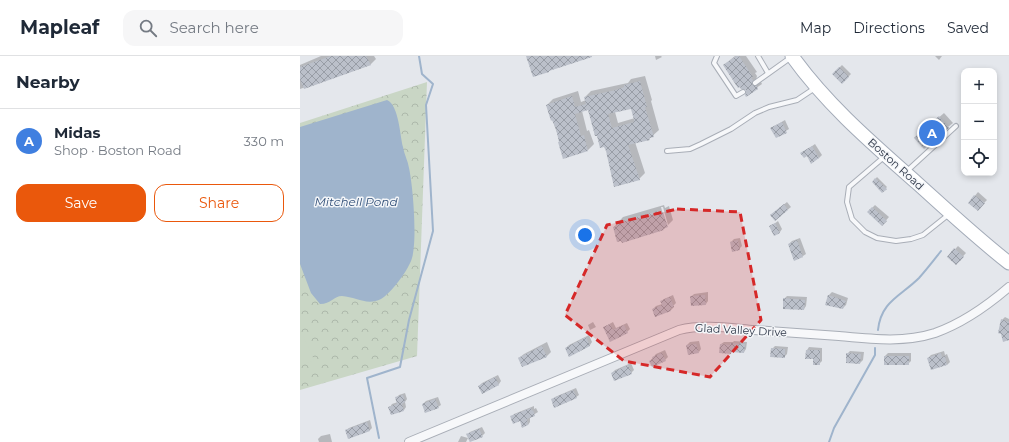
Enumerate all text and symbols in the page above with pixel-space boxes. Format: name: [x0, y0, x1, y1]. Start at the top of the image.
search box: [123, 10, 403, 46]
text: Mapleaf: [20, 16, 99, 39]
icon: search: [137, 17, 159, 39]
text: Search here: [169, 18, 259, 37]
text: Map: [800, 19, 831, 37]
text: Directions: [853, 19, 925, 37]
text: Saved: [947, 19, 989, 37]
map controls: [961, 68, 997, 176]
button: +: [961, 68, 997, 104]
text: Nearby: [16, 72, 80, 92]
button: −: [961, 104, 997, 140]
pin: A: [919, 118, 945, 148]
text: Midas: [54, 123, 100, 142]
text: A: [24, 133, 34, 149]
text: 330 m: [244, 133, 284, 149]
street label: Boston Road: [865, 135, 927, 193]
button: locate: [961, 140, 997, 176]
text: Shop · Boston Road: [54, 142, 182, 158]
button: Save: [16, 184, 146, 222]
button: Share: [154, 184, 284, 222]
water label: Mitchell Pond: [314, 194, 398, 209]
your location: [575, 225, 595, 245]
street label: Glad Valley Drive: [695, 321, 788, 339]

